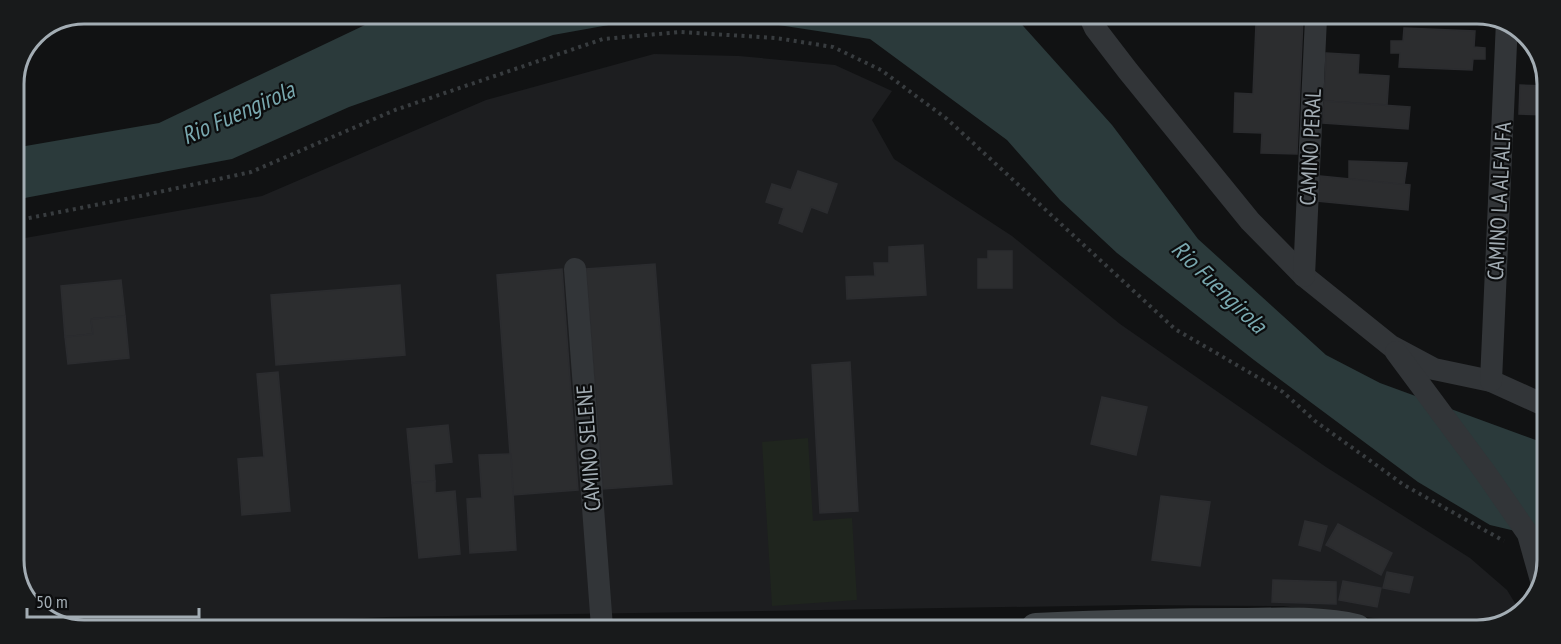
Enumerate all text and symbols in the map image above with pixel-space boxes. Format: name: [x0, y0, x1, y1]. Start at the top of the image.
water label: Rio Fuengirola: [176, 73, 300, 151]
street label: CAMINO PERAL: [1293, 88, 1327, 206]
street label: CAMINO LA ALFALFA: [1481, 121, 1517, 281]
water label: Rio Fuengirola: [1165, 234, 1275, 341]
street label: CAMINO SELENE: [570, 384, 606, 512]
scale bar: [27, 581, 200, 619]
text: 50 m: [36, 590, 68, 613]

